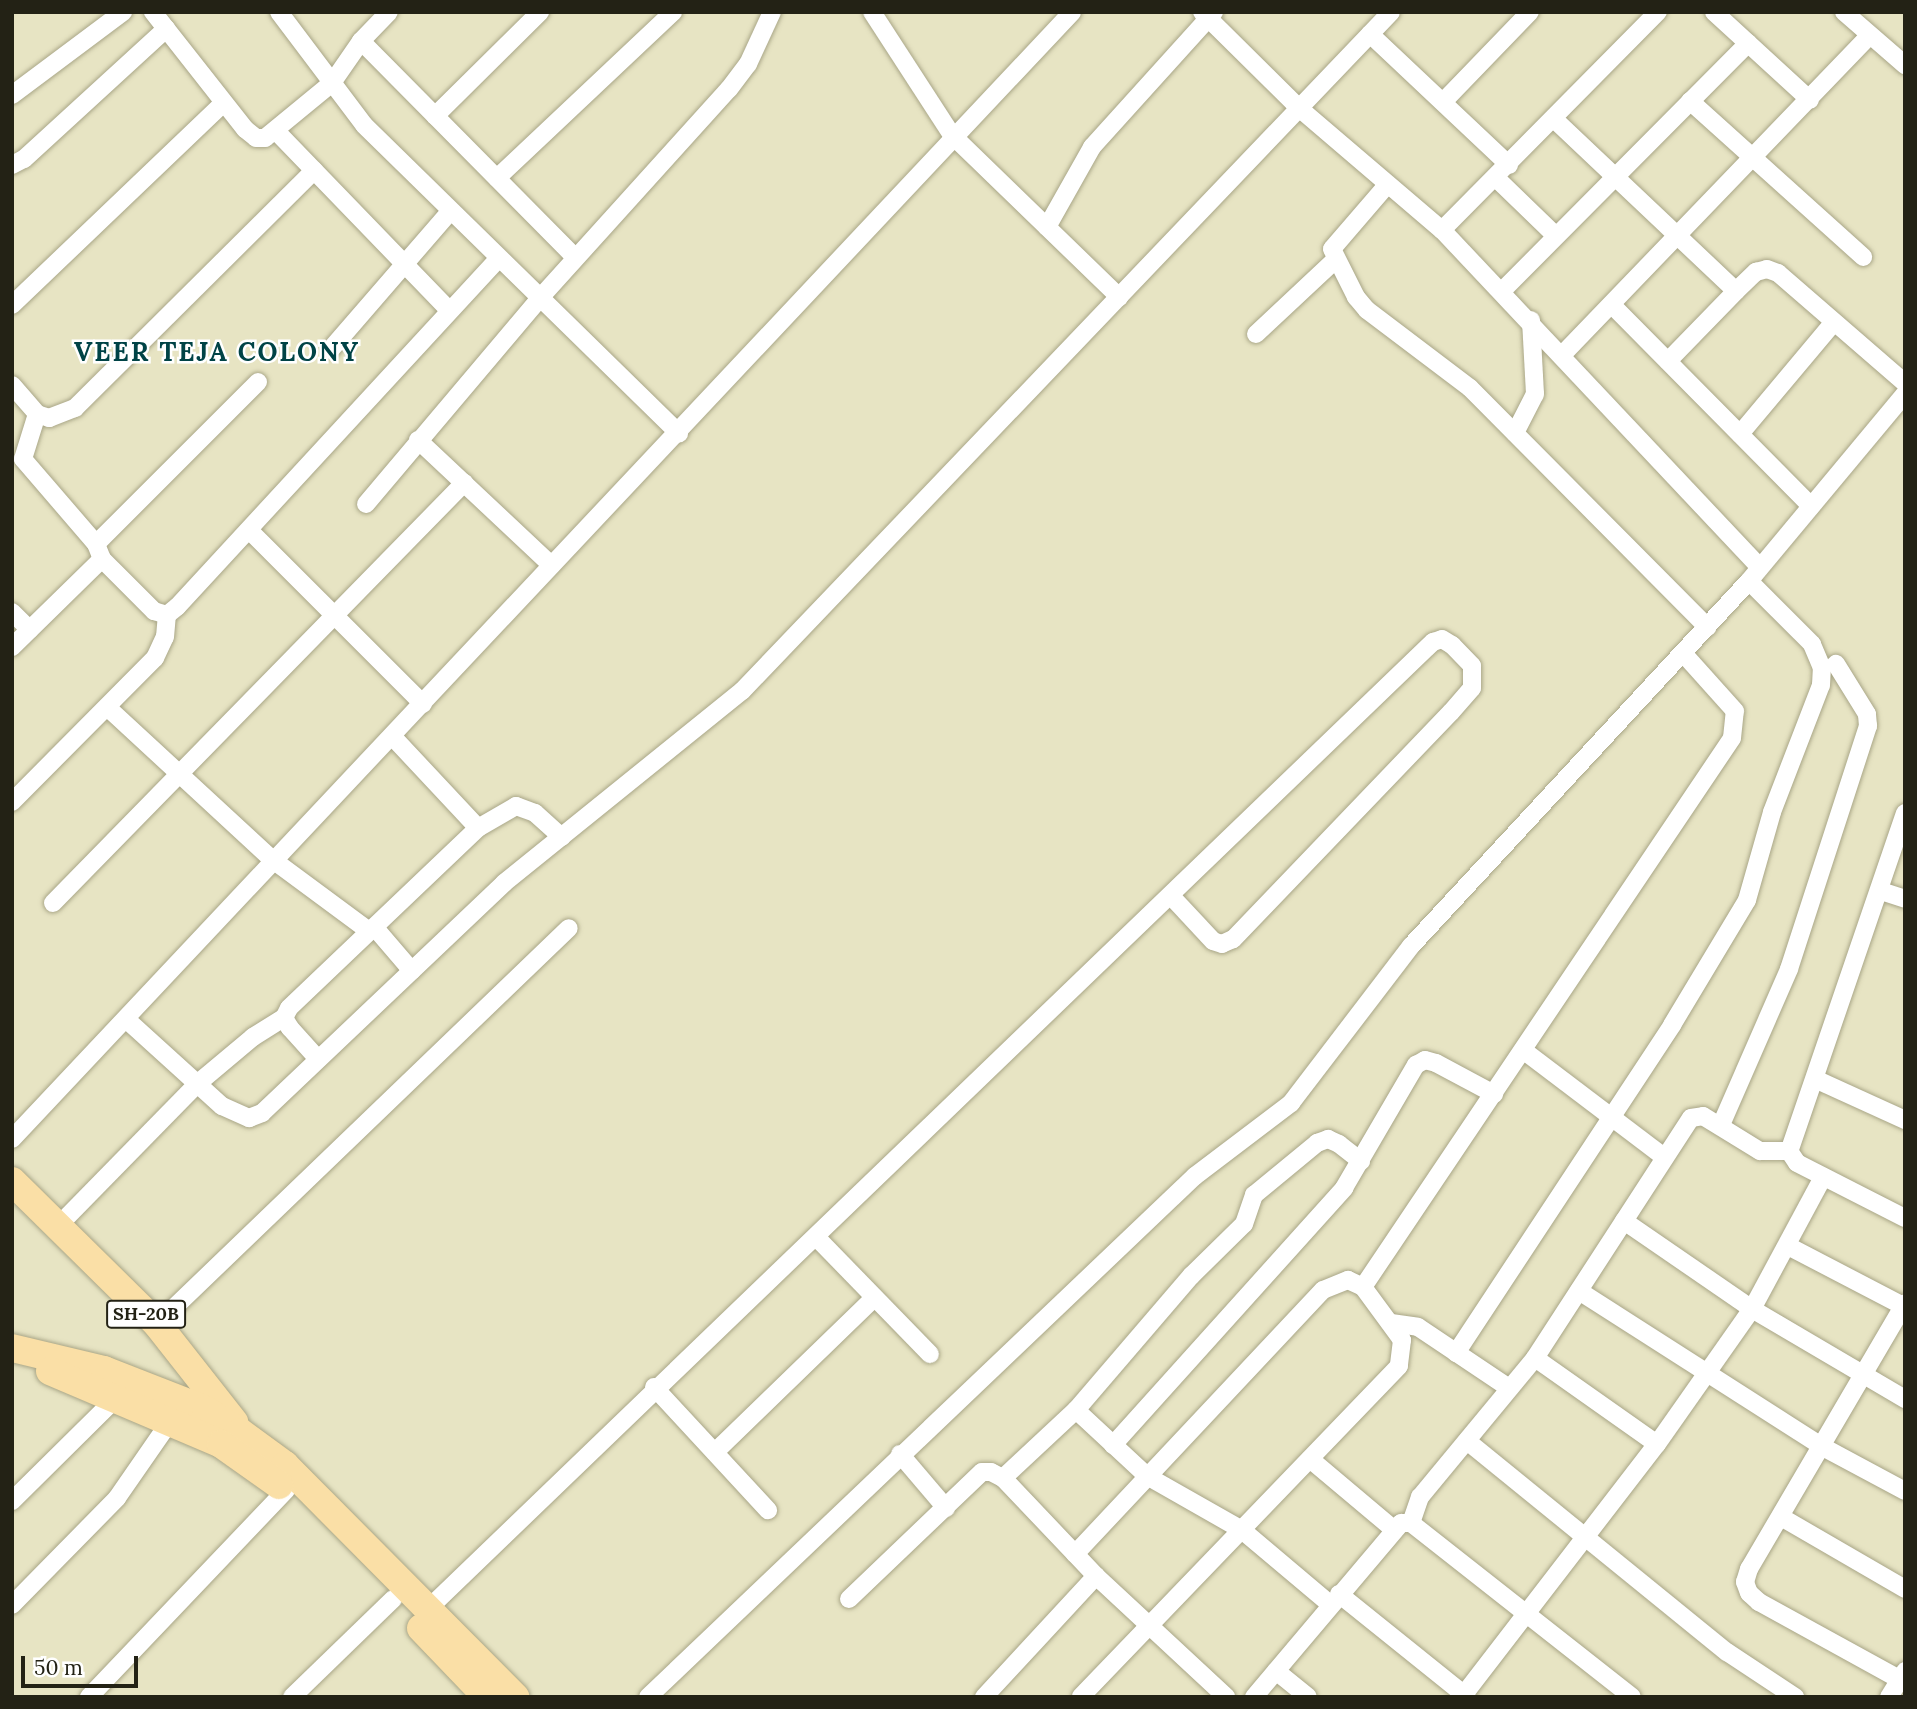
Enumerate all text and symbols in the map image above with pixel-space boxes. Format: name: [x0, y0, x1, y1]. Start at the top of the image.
district label: VEER TEJA COLONY: [76, 336, 358, 368]
road number: SH-20B: [106, 1300, 186, 1329]
scale bar: [24, 1642, 142, 1686]
text: 50 m: [34, 1654, 83, 1681]

